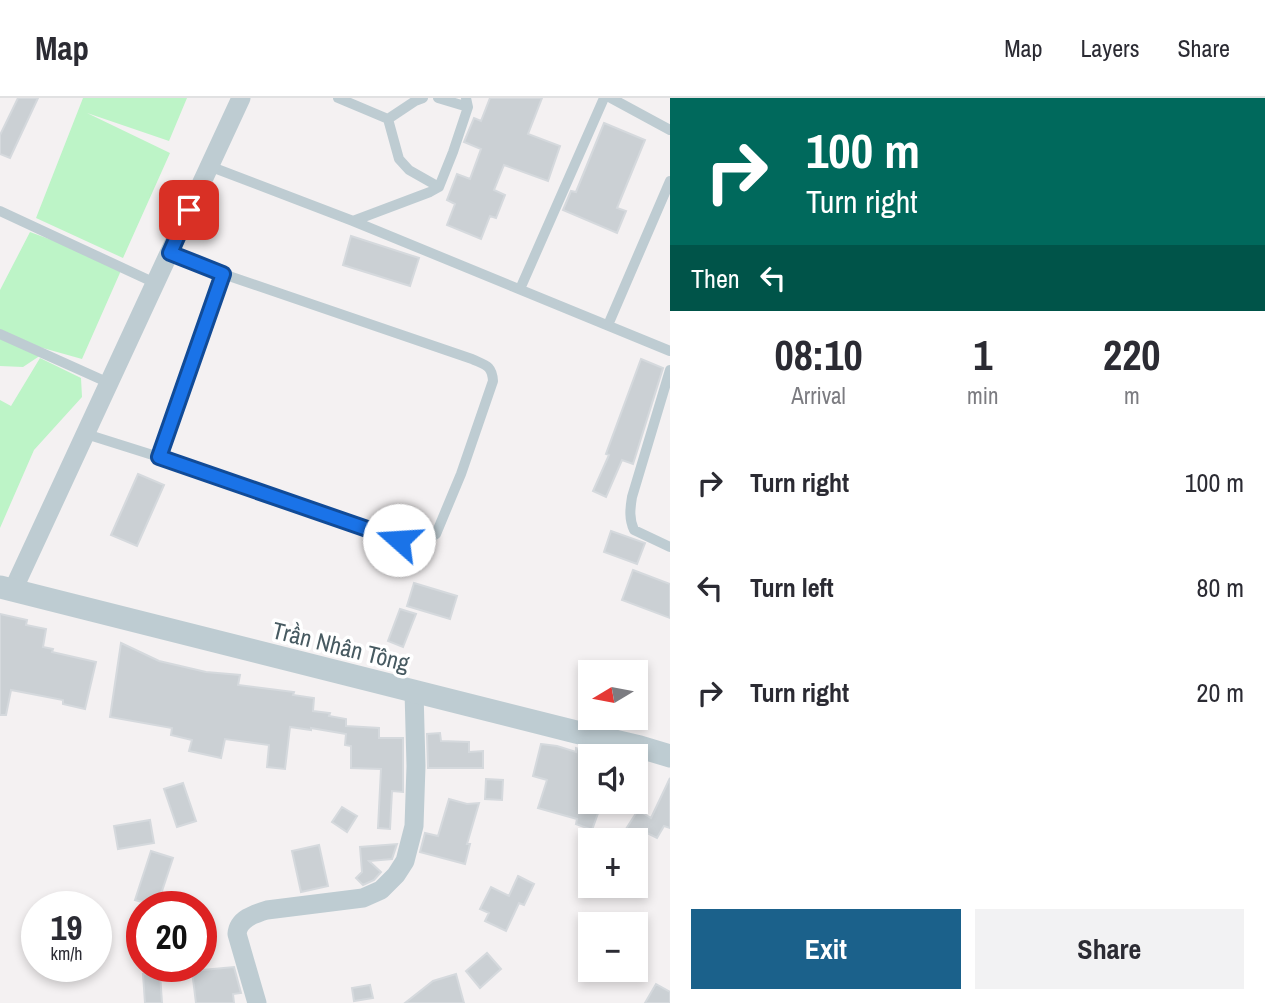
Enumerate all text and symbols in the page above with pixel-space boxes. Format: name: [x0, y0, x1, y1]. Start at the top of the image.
text: Map: [35, 26, 89, 70]
text: Map: [1004, 32, 1042, 64]
text: Layers: [1080, 32, 1139, 64]
text: Share: [1177, 32, 1230, 64]
text: 100 m: [806, 117, 920, 183]
icon: right: [691, 126, 782, 217]
pin: [159, 180, 219, 240]
text: Turn right: [806, 180, 918, 223]
icon: arrive: [170, 191, 208, 229]
icon: left: [754, 259, 792, 297]
text: Then: [691, 261, 740, 296]
text: 08:10: [775, 327, 863, 383]
text: 1: [973, 327, 992, 383]
text: 220: [1103, 327, 1161, 383]
text: Arrival: [791, 380, 846, 411]
text: min: [967, 380, 999, 411]
text: m: [1124, 380, 1140, 411]
icon: right: [691, 464, 729, 502]
text: Turn right: [750, 465, 849, 500]
text: 100 m: [1185, 465, 1244, 500]
position arrow: [362, 503, 436, 577]
icon: left: [691, 569, 729, 607]
text: Turn left: [750, 570, 834, 605]
text: 80 m: [1197, 570, 1244, 605]
street label: Trần Nhân Tông: [269, 614, 413, 678]
north arrow: [578, 660, 648, 730]
map controls: [578, 660, 648, 982]
icon: right: [691, 674, 729, 712]
text: Turn right: [750, 675, 849, 710]
text: 20 m: [1197, 675, 1244, 710]
button: sound: [578, 744, 648, 814]
button: +: [578, 828, 648, 898]
speed limit sign: 20: [126, 891, 217, 982]
text: 19: [51, 904, 82, 951]
button: Exit: [691, 909, 961, 989]
button: Share: [975, 909, 1244, 989]
button: −: [578, 912, 648, 982]
text: km/h: [51, 941, 83, 966]

